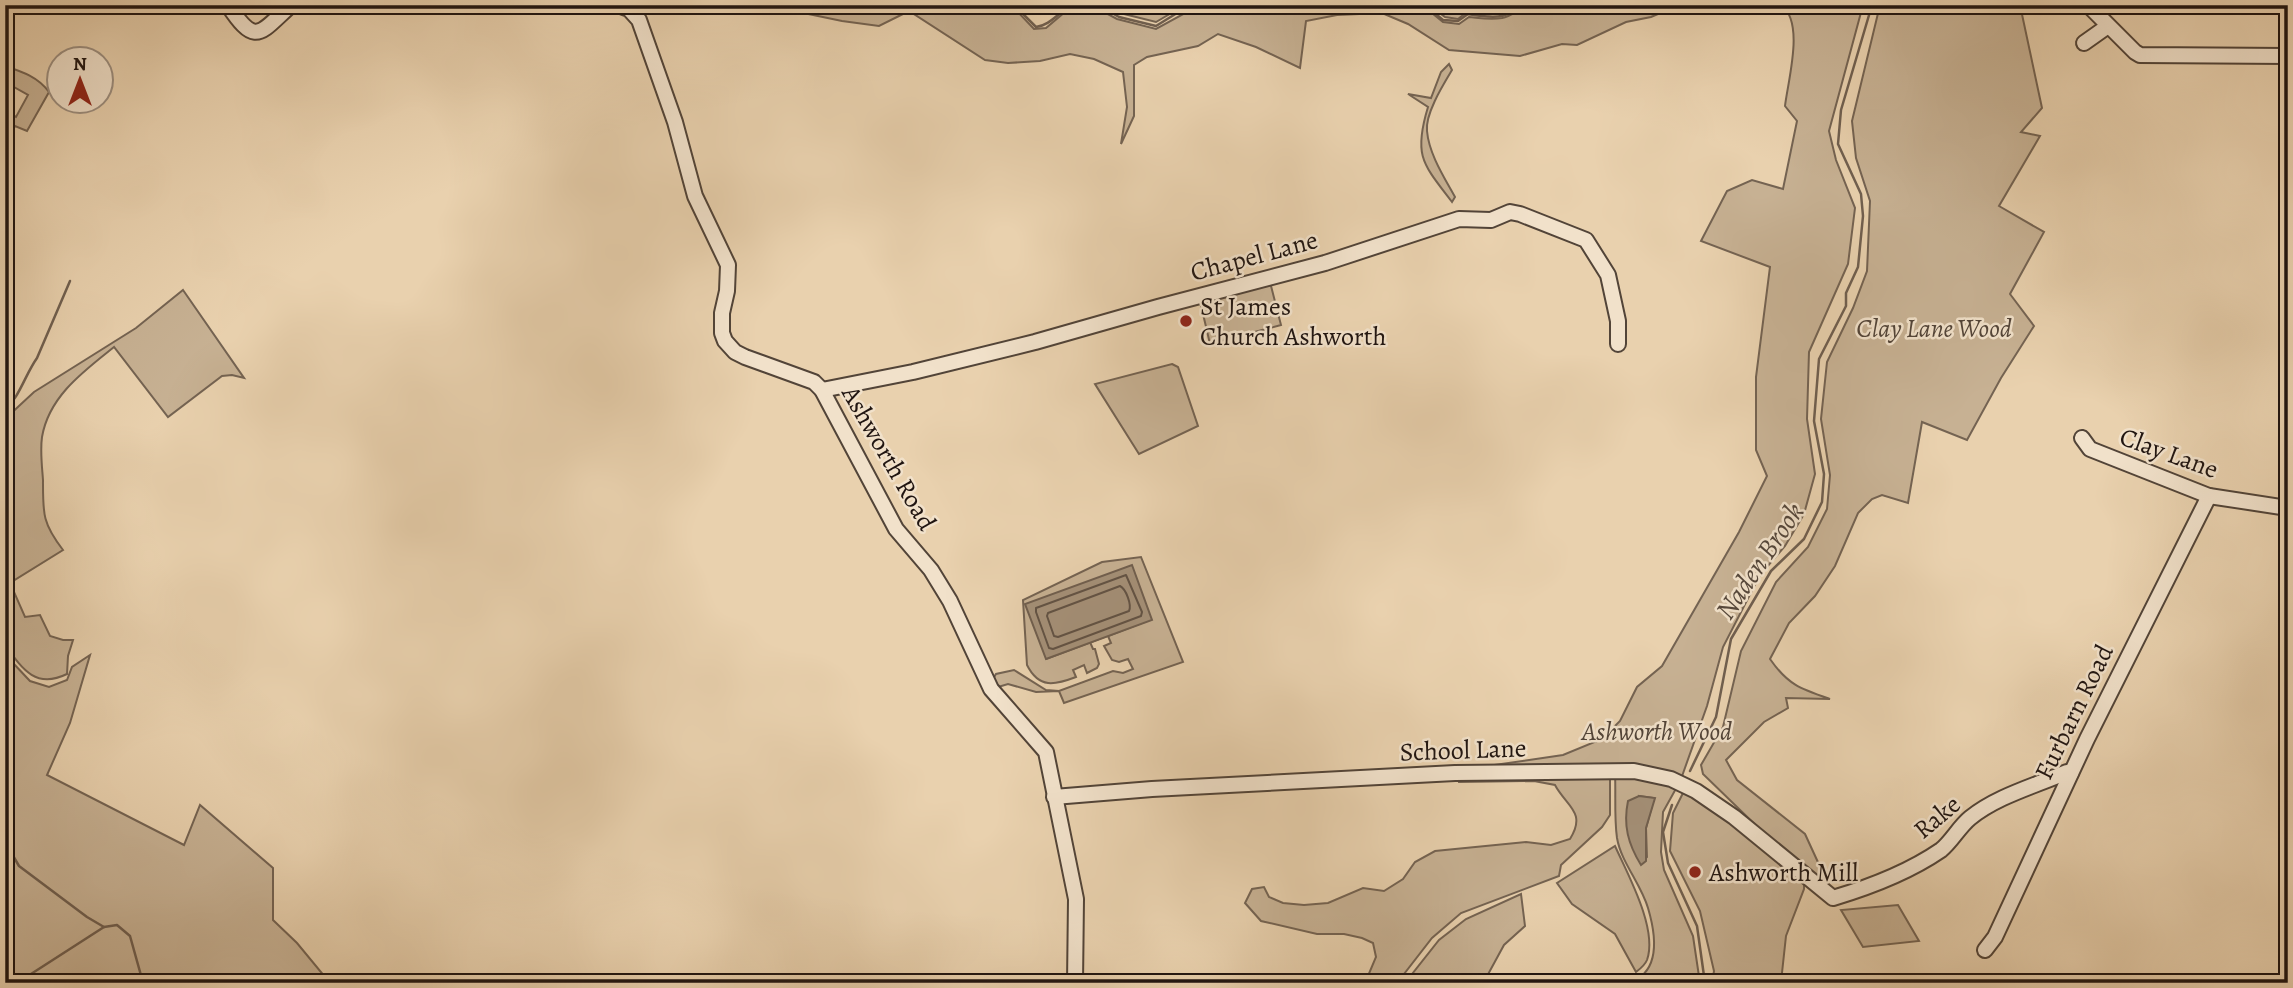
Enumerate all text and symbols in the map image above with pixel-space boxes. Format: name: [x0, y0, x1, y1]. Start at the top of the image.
north arrow: [46, 46, 116, 116]
text: N: [73, 51, 87, 77]
street label: Chapel Lane: [1187, 222, 1321, 290]
place label: St James Church Ashworth: [1200, 289, 1386, 354]
park label: Clay Lane Wood: [1856, 311, 2012, 346]
marker: St James Church Ashworth: [1178, 313, 1194, 329]
street label: Ashworth Road: [833, 378, 945, 537]
street label: Clay Lane: [2115, 419, 2223, 487]
water label: Naden Brook: [1707, 495, 1813, 627]
street label: Furbarn Road: [2026, 639, 2122, 785]
park label: Ashworth Wood: [1580, 714, 1732, 749]
street label: School Lane: [1399, 730, 1527, 770]
street label: Rake: [1906, 787, 1968, 847]
place label: Ashworth Mill: [1708, 855, 1858, 890]
marker: Ashworth Mill: [1687, 864, 1703, 880]

